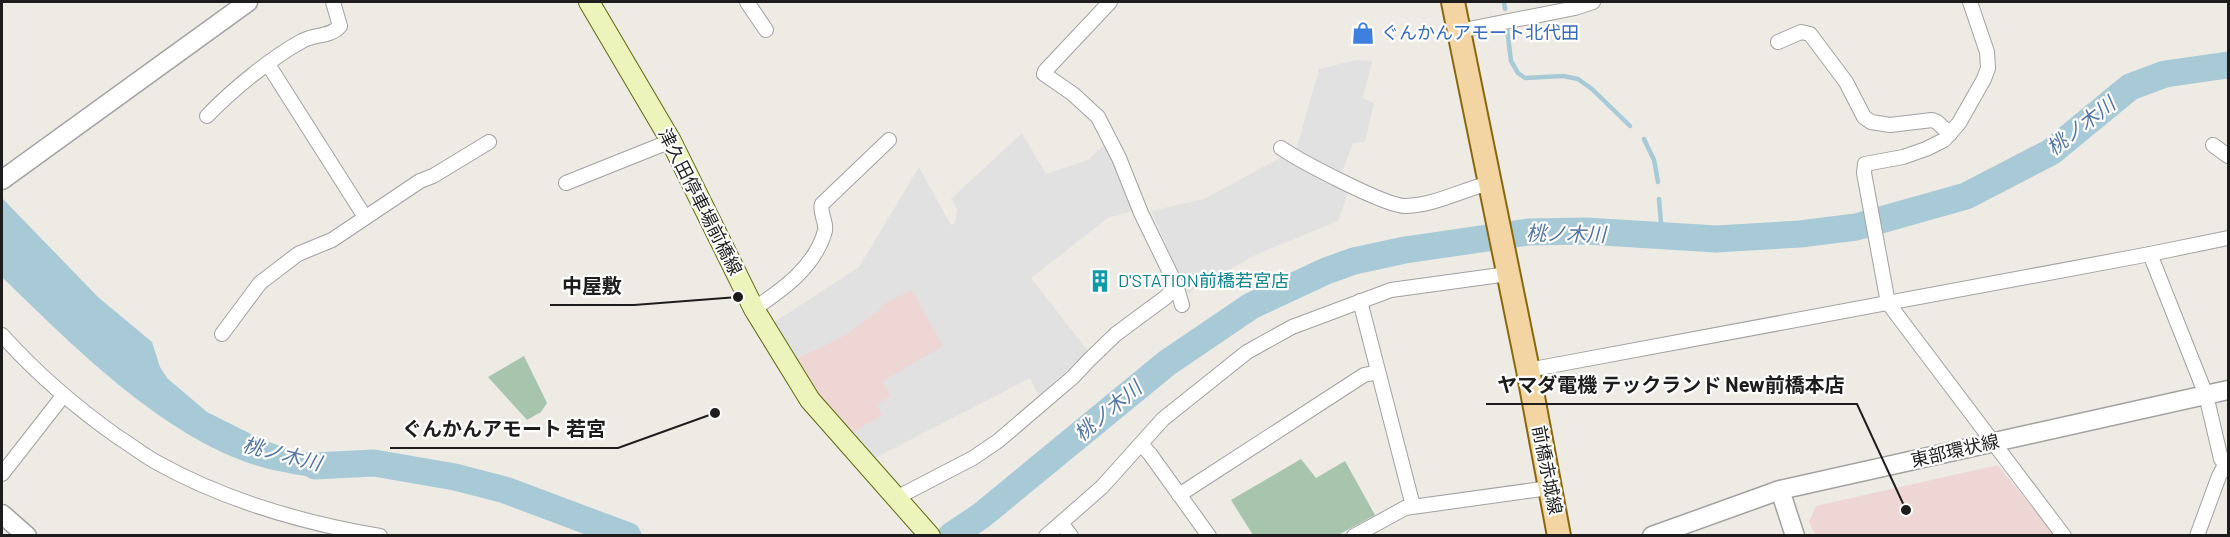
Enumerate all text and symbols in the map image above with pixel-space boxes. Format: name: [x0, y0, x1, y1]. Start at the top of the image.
shop icon: ぐんかんアモート北代田: [1350, 20, 1376, 46]
place label: ぐんかんアモート北代田: [1381, 21, 1579, 43]
water label: 桃ノ木川: [2041, 90, 2121, 159]
street label: 津久田停車場前橋線: [654, 124, 747, 279]
water label: 桃ノ木川: [1526, 220, 1608, 246]
callout: 中屋敷: [550, 267, 634, 305]
building icon: D'STATION前橋若宮店: [1087, 268, 1113, 294]
place label: D'STATION前橋若宮店: [1118, 269, 1289, 291]
text: 中屋敷: [562, 273, 622, 297]
callout: ヤマダ電機 テックランド New前橋本店: [1486, 366, 1857, 404]
text: ヤマダ電機 テックランド New前橋本店: [1497, 372, 1845, 396]
water label: 桃ノ木川: [1069, 374, 1147, 445]
callout: ぐんかんアモート 若宮: [390, 410, 618, 448]
text: ぐんかんアモート 若宮: [402, 416, 606, 440]
street label: 前橋赤城線: [1529, 424, 1567, 516]
street label: 東部環状線: [1908, 429, 2001, 471]
water label: 桃ノ木川: [241, 432, 326, 475]

